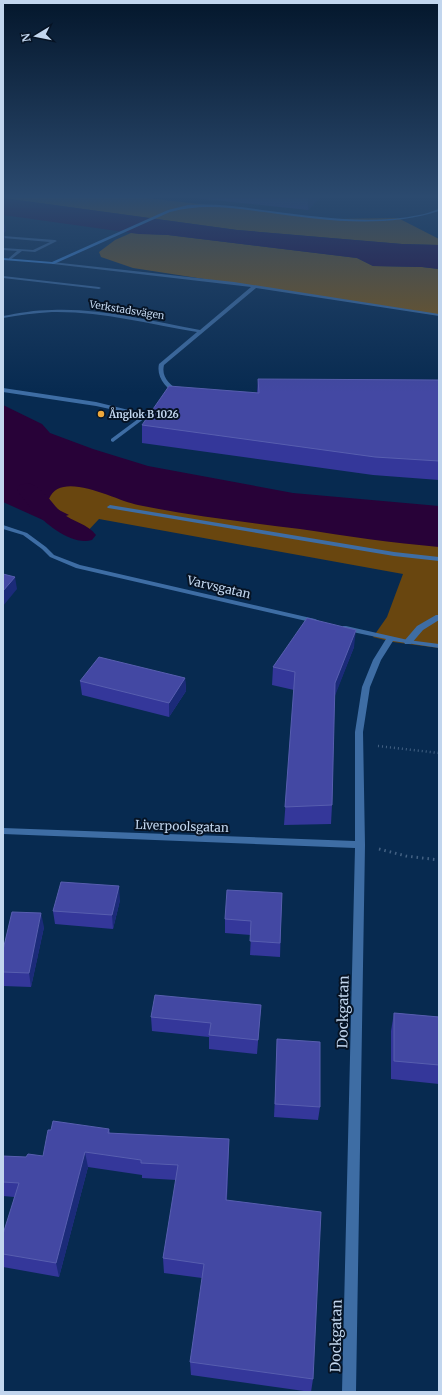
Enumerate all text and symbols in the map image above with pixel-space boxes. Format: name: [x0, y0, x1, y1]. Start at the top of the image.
north arrow: [16, 16, 56, 56]
text: N: [18, 32, 34, 43]
street label: Verkstadsvägen: [88, 297, 166, 322]
place label: Ånglok B 1026: [108, 407, 179, 421]
marker: Ånglok B 1026: [96, 409, 106, 419]
street label: Varvsgatan: [185, 572, 252, 602]
street label: Liverpoolsgatan: [135, 817, 229, 835]
street label: Dockgatan: [333, 975, 353, 1049]
street label: Dockgatan: [326, 1299, 346, 1373]

